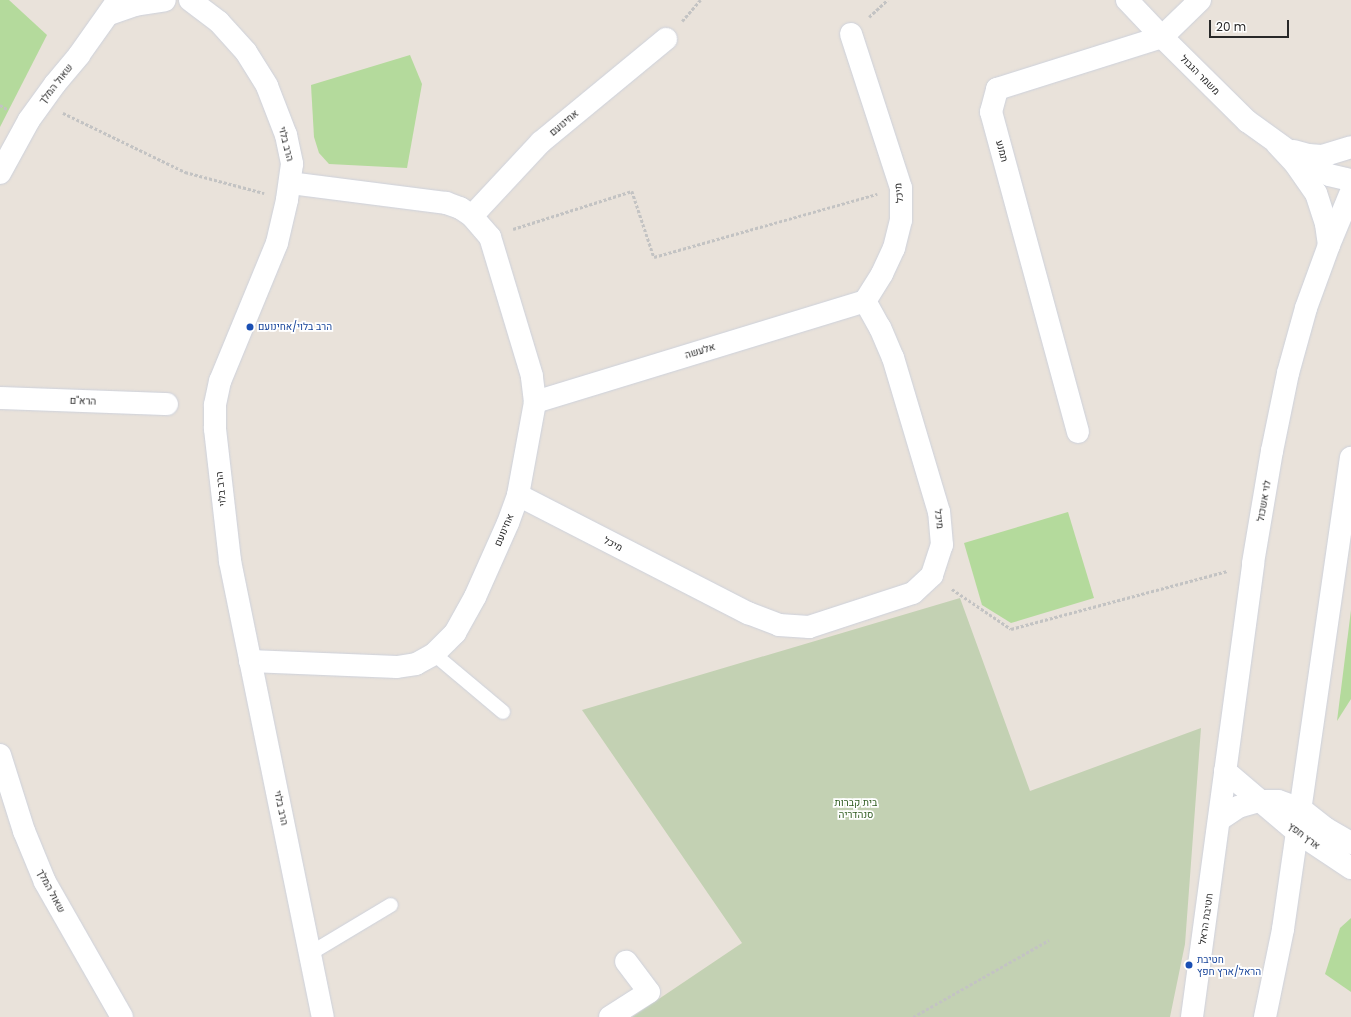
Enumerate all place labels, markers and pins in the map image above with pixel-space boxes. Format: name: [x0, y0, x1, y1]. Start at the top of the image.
place label: הרב בלוי/אחינועם: [258, 321, 332, 333]
marker: הרב בלוי/אחינועם: [245, 322, 255, 332]
place label: חטיבת הראל/ארץ חפץ: [1197, 953, 1261, 976]
marker: חטיבת הראל/ארץ חפץ: [1184, 960, 1194, 970]

